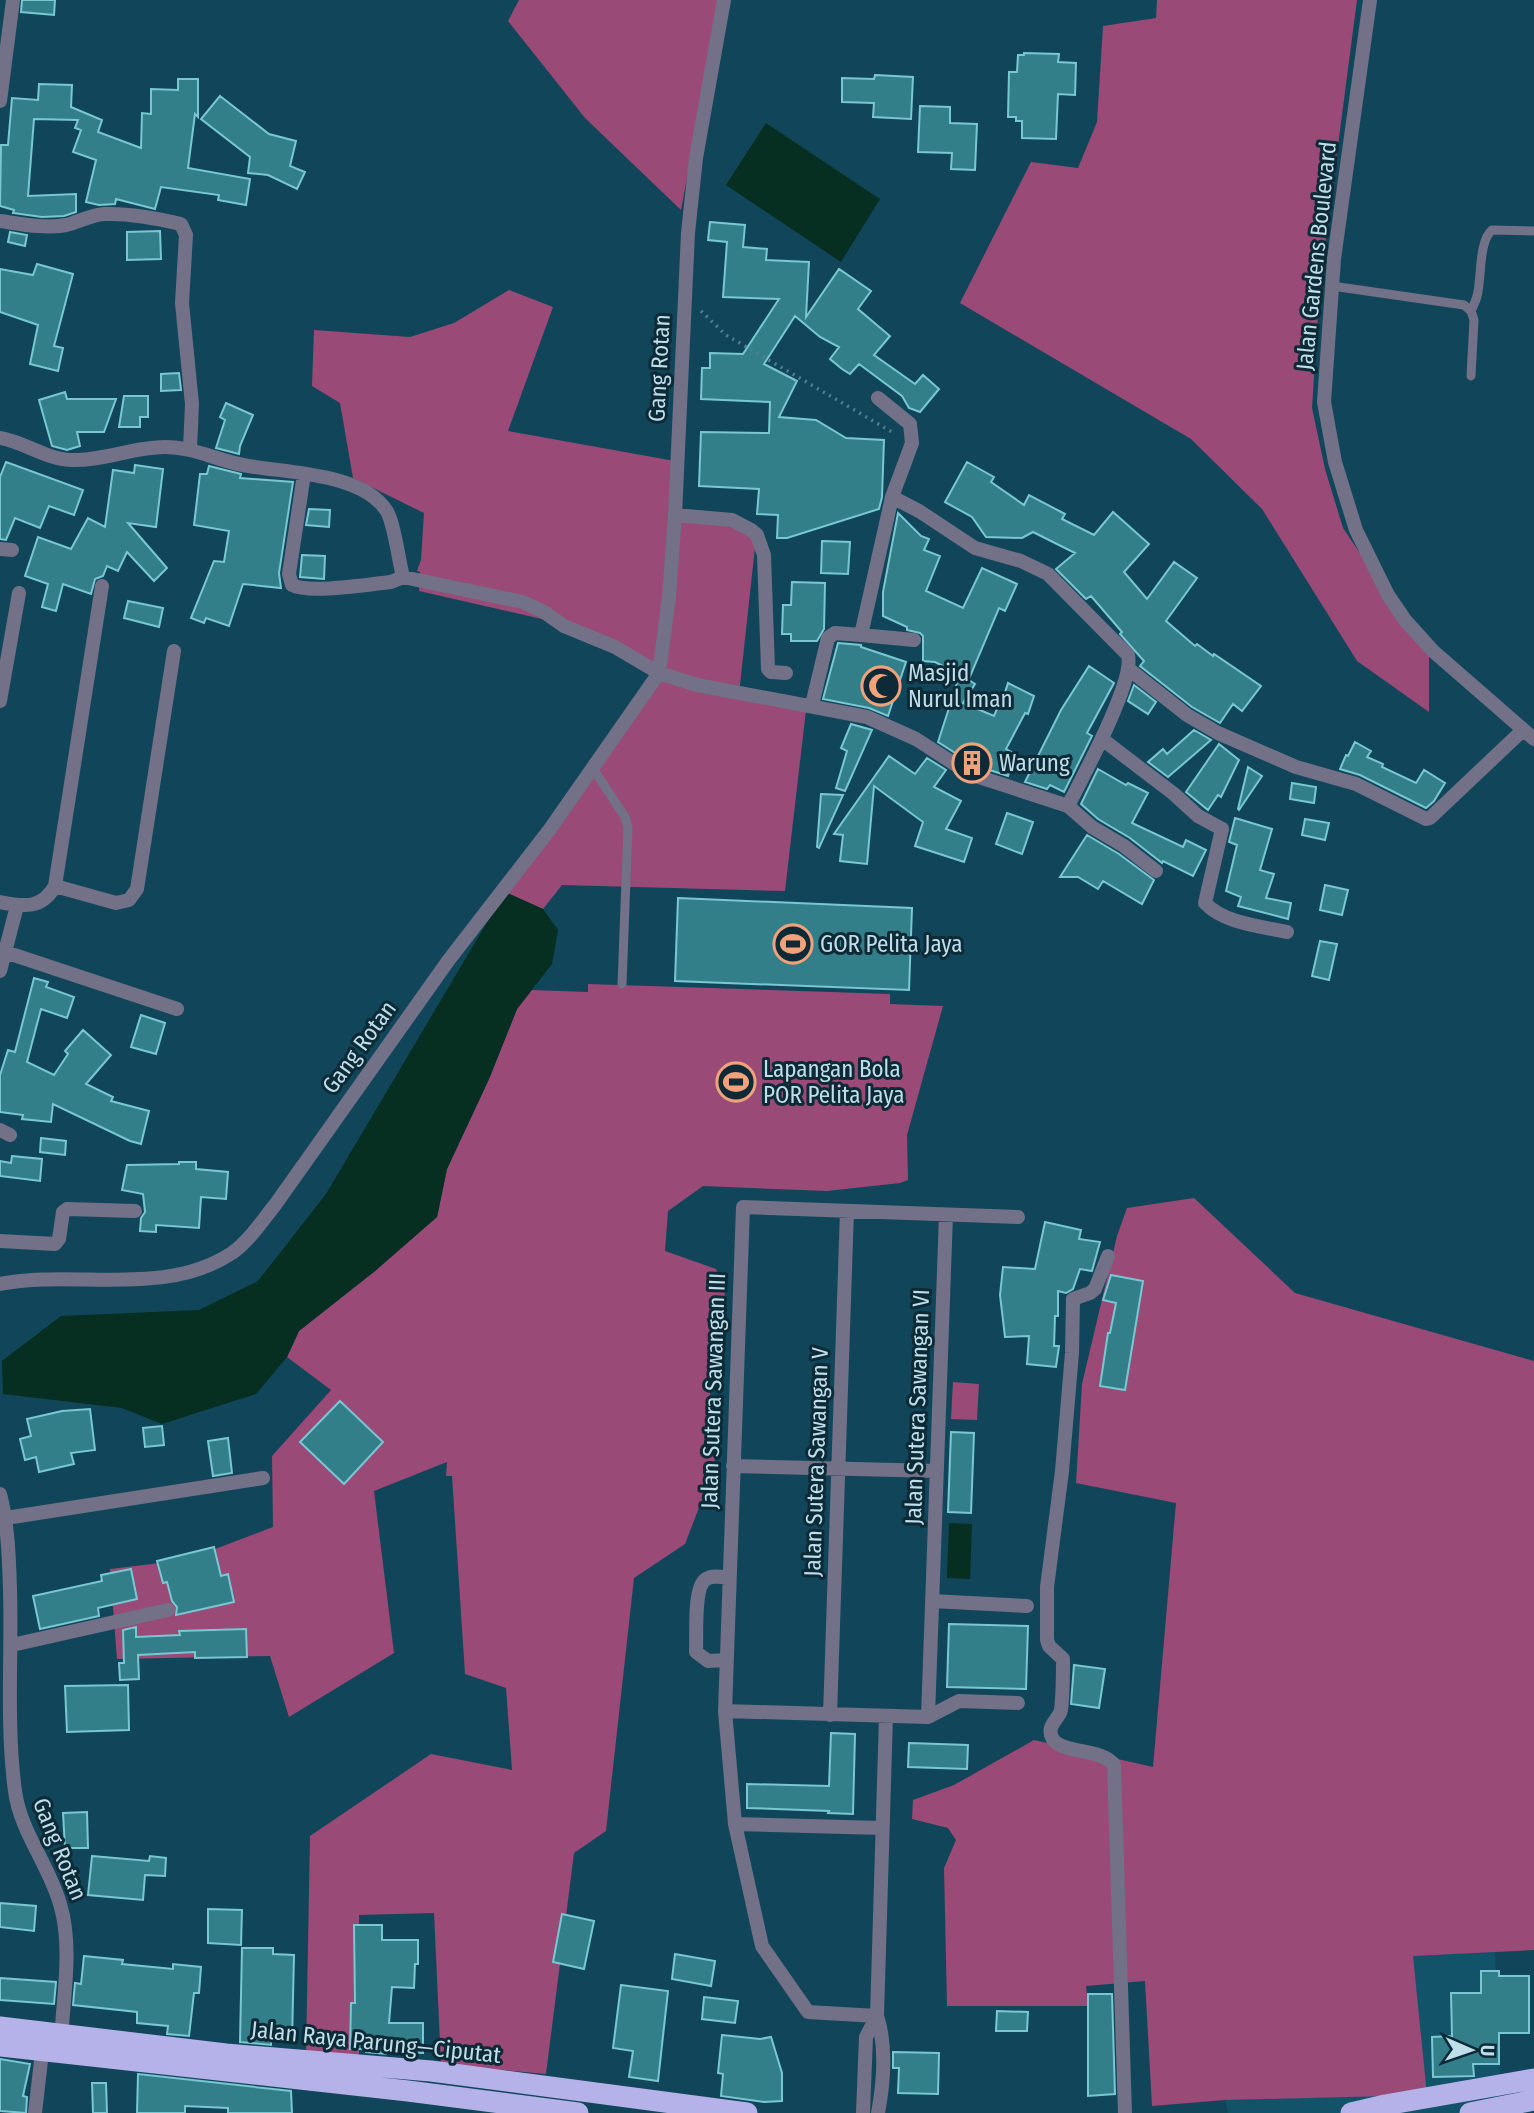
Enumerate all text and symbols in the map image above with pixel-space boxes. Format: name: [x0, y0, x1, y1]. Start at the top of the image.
street label: Jalan Gardens Boulevard: [1290, 140, 1342, 372]
street label: Gang Rotan: [642, 313, 676, 423]
place label: Masjid Nurul Iman: [908, 659, 1013, 713]
mosque icon: Masjid Nurul Iman: [860, 665, 902, 707]
building icon: Warung: [951, 742, 993, 784]
place label: Warung: [999, 749, 1070, 777]
sports icon: GOR Pelita Jaya: [772, 923, 814, 965]
place label: GOR Pelita Jaya: [820, 930, 963, 958]
street label: Gang Rotan: [316, 995, 402, 1099]
place label: Lapangan Bola POR Pelita Jaya: [763, 1055, 904, 1109]
sports icon: Lapangan Bola POR Pelita Jaya: [715, 1061, 757, 1103]
street label: Jalan Sutera Sawangan III: [695, 1273, 731, 1509]
street label: Jalan Sutera Sawangan VI: [899, 1289, 935, 1525]
street label: Jalan Sutera Sawangan V: [798, 1346, 834, 1577]
street label: Gang Rotan: [27, 1794, 93, 1904]
street label: Jalan Raya Parung—Ciputat: [250, 2015, 503, 2069]
north arrow: [1436, 2015, 1506, 2085]
text: U: [1476, 2045, 1499, 2057]

